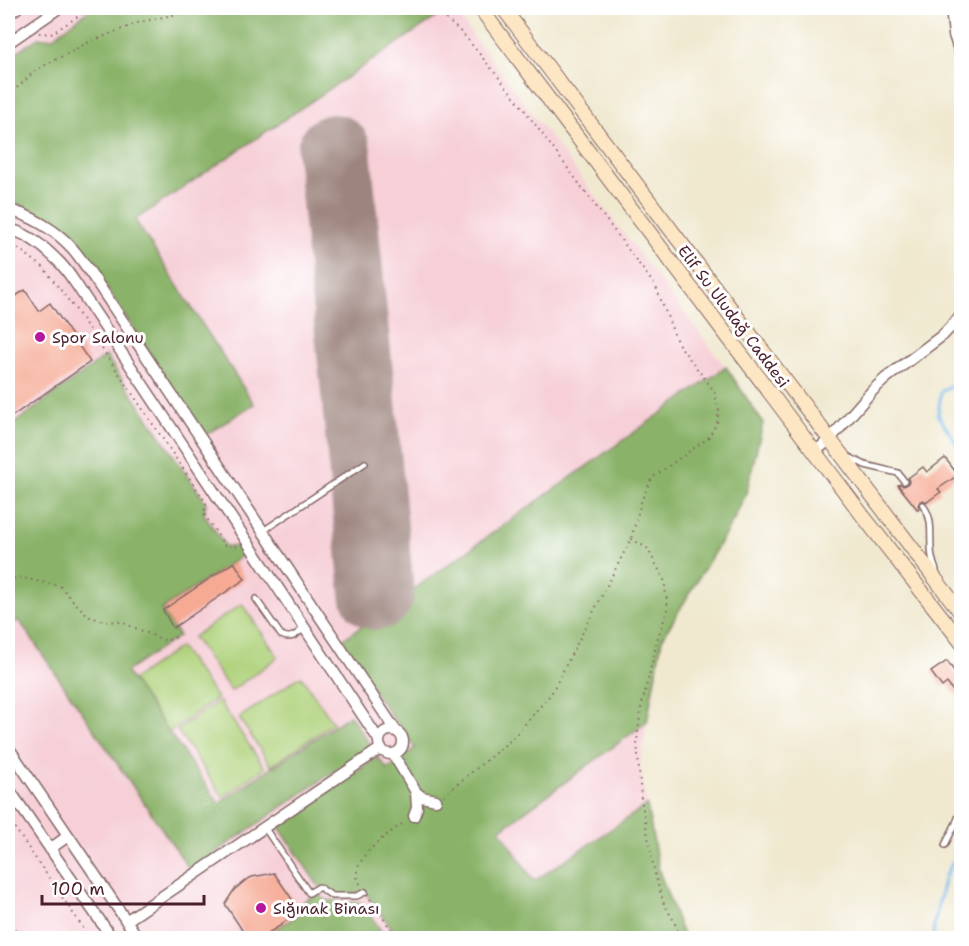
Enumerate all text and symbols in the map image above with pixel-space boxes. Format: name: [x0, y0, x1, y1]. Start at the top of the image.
street label: Elif Su Uludağ Caddesi: [673, 241, 794, 392]
place label: Spor Salonu: [52, 327, 144, 348]
marker: Spor Salonu: [33, 330, 47, 344]
scale bar: [42, 868, 204, 906]
text: 100 m: [51, 877, 105, 901]
place label: Sığınak Binası: [273, 898, 380, 919]
marker: Sığınak Binası: [254, 901, 268, 915]

